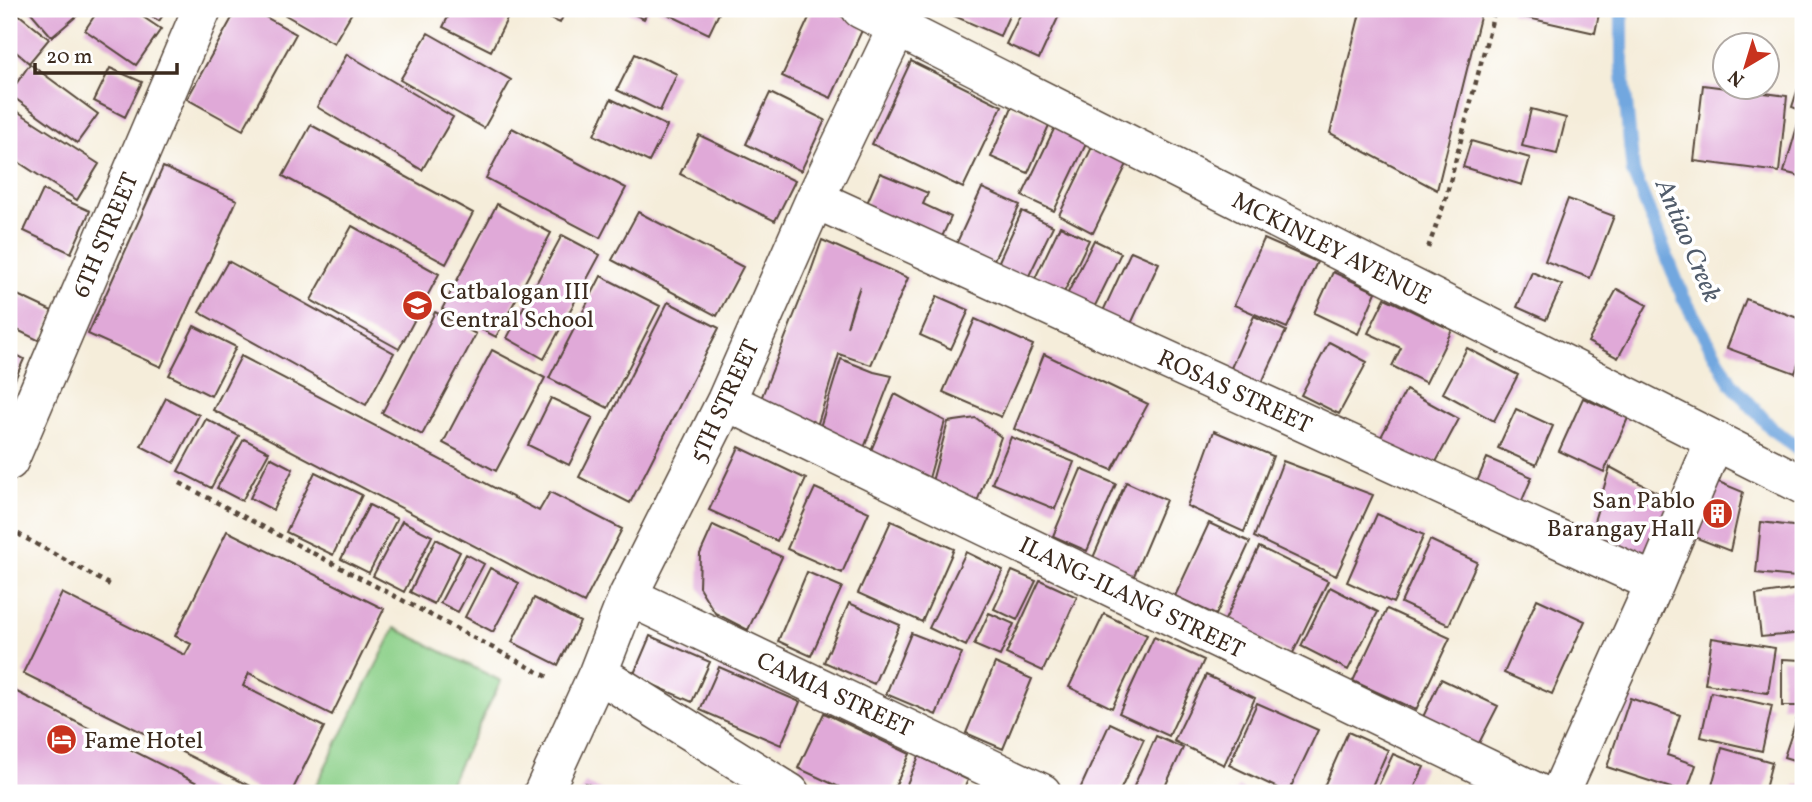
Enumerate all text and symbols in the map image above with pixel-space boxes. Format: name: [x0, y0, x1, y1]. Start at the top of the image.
scale bar: [35, 32, 177, 76]
north arrow: [1710, 32, 1780, 102]
text: 20 m: [46, 43, 92, 72]
text: N: [1723, 63, 1750, 92]
street label: 6TH STREET: [65, 168, 148, 304]
water label: Antiao Creek: [1645, 173, 1729, 308]
street label: MCKINLEY AVENUE: [1225, 185, 1437, 315]
place label: Catbalogan III Central School: [440, 276, 594, 338]
school or university icon: Catbalogan III Central School: [400, 288, 434, 322]
street label: 5TH STREET: [682, 335, 769, 469]
street label: ROSAS STREET: [1151, 342, 1317, 443]
place label: San Pablo Barangay Hall: [1547, 485, 1695, 547]
building icon: San Pablo Barangay Hall: [1701, 497, 1735, 531]
street label: ILANG-ILANG STREET: [1013, 529, 1250, 668]
street label: CAMIA STREET: [750, 645, 918, 747]
hotel icon: Fame Hotel: [44, 723, 78, 757]
place label: Fame Hotel: [84, 725, 203, 759]

